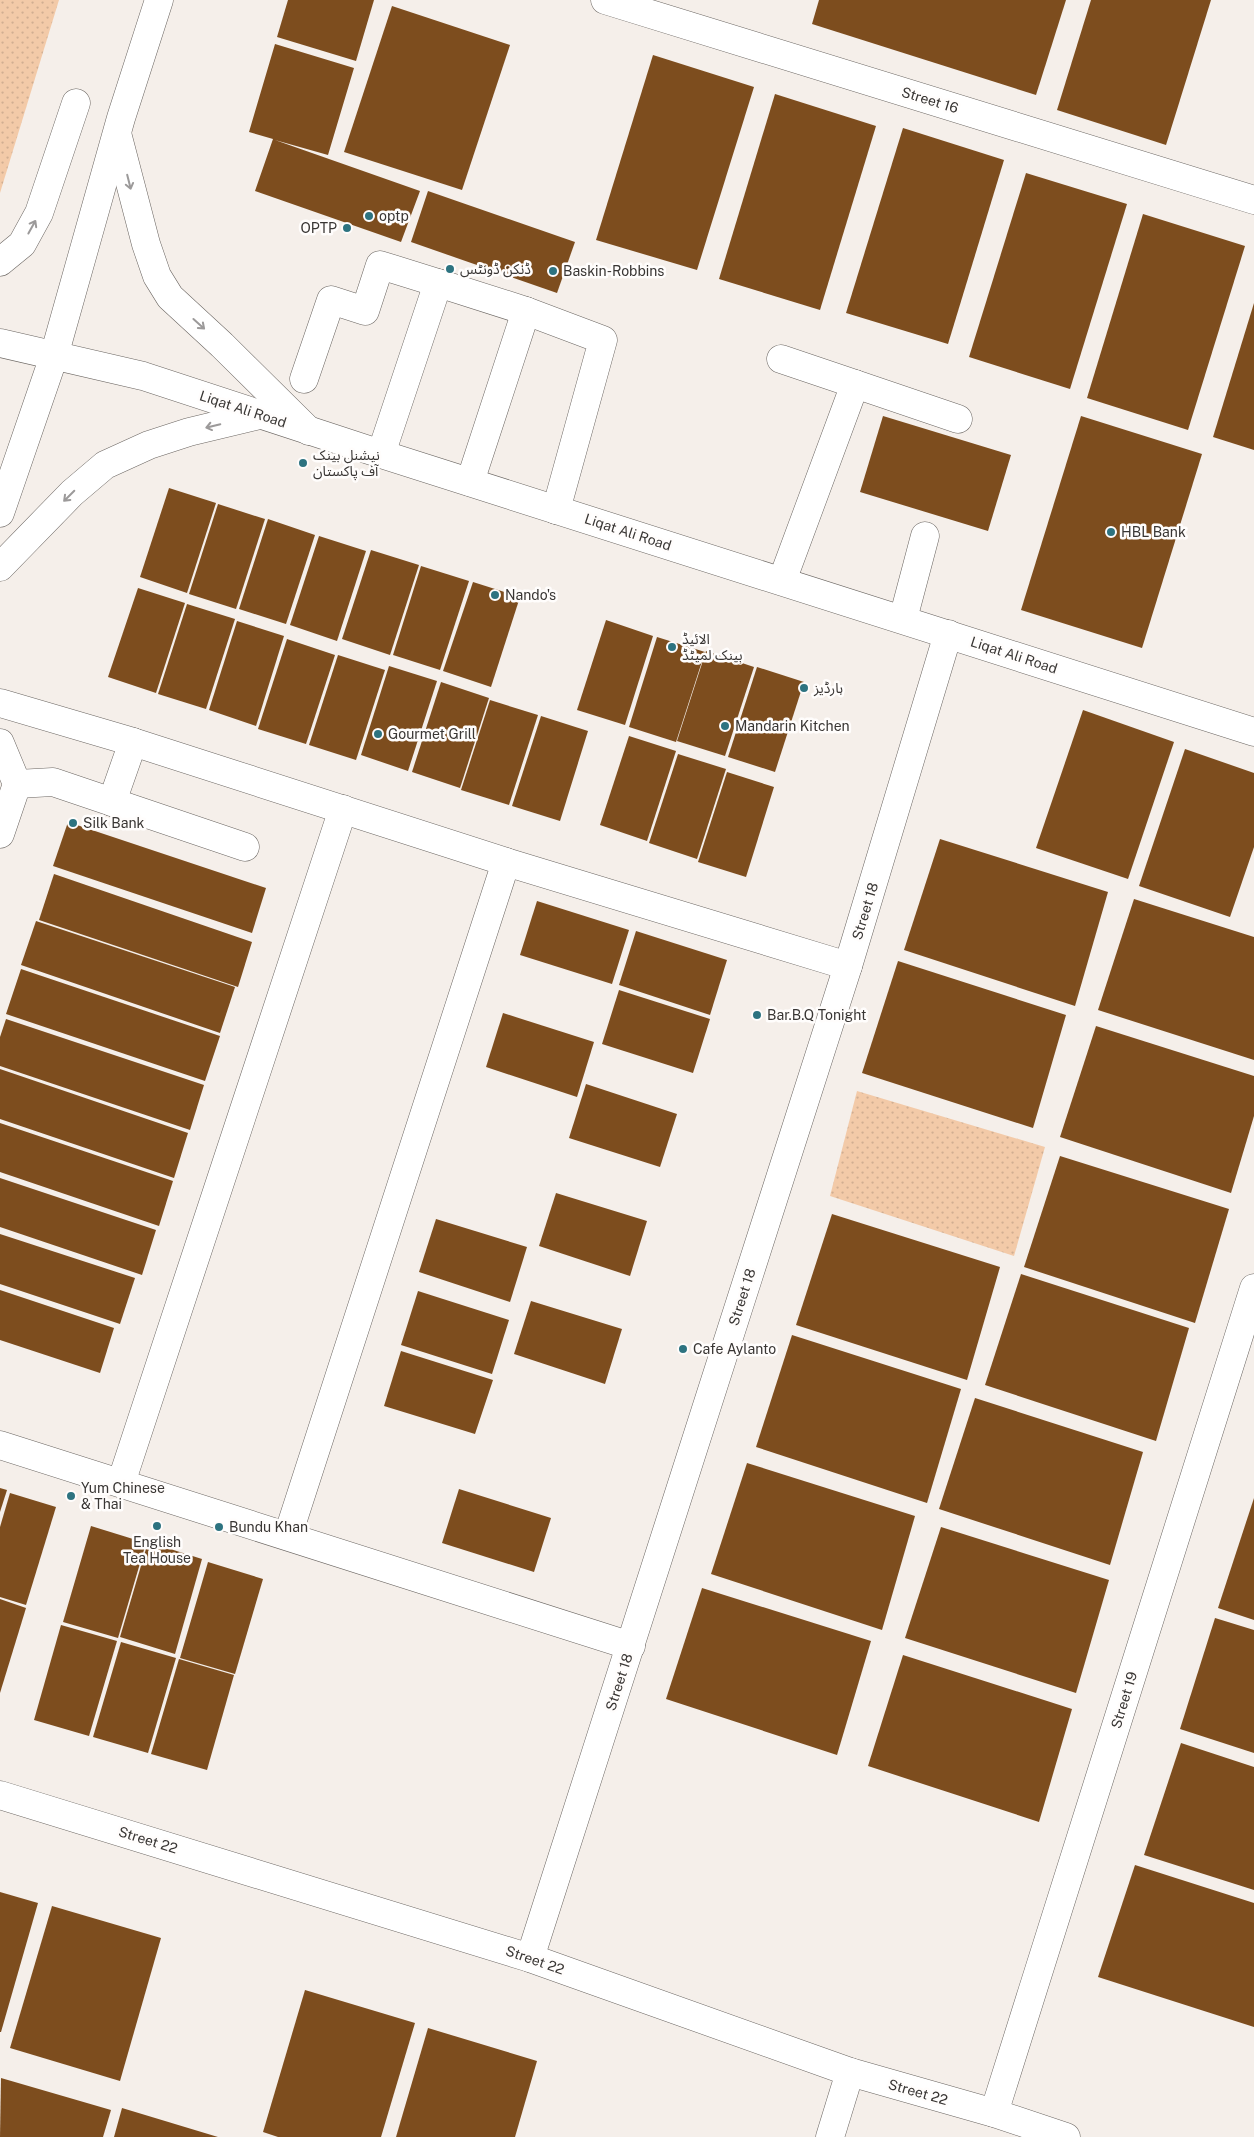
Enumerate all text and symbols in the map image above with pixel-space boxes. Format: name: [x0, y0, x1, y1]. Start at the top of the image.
street label: Street 16: [900, 84, 961, 116]
one-way arrow: [125, 174, 134, 190]
place label: optp: [379, 208, 409, 224]
marker: optp: [363, 210, 375, 222]
one-way arrow: [27, 219, 37, 234]
place label: OPTP: [301, 220, 337, 236]
marker: OPTP: [341, 222, 353, 234]
place label: ڈنکن ڈونٹس: [460, 261, 531, 278]
marker: ڈنکن ڈونٹس: [444, 263, 456, 275]
place label: Baskin-Robbins: [563, 263, 664, 279]
marker: Baskin-Robbins: [547, 265, 559, 277]
one-way arrow: [192, 319, 205, 330]
street label: Liqat Ali Road: [198, 387, 288, 431]
one-way arrow: [205, 422, 221, 431]
place label: نیشنل بینک آف پاکستان: [313, 447, 380, 481]
marker: نیشنل بینک آف پاکستان: [297, 457, 309, 469]
one-way arrow: [63, 490, 75, 502]
street label: Liqat Ali Road: [583, 510, 673, 554]
place label: HBL Bank: [1121, 524, 1186, 540]
marker: HBL Bank: [1105, 526, 1117, 538]
place label: Nando's: [505, 587, 556, 603]
marker: Nando's: [489, 589, 501, 601]
place label: الائیڈ بینک لمیٹڈ: [682, 631, 743, 663]
street label: Liqat Ali Road: [969, 633, 1059, 677]
marker: الائیڈ بینک لمیٹڈ: [666, 641, 678, 653]
place label: ہارڈیز: [813, 680, 843, 697]
marker: ہارڈیز: [798, 682, 810, 694]
place label: Mandarin Kitchen: [735, 718, 850, 734]
marker: Mandarin Kitchen: [719, 720, 731, 732]
place label: Gourmet Grill: [388, 726, 476, 742]
marker: Gourmet Grill: [372, 728, 384, 740]
place label: Silk Bank: [83, 815, 145, 831]
marker: Silk Bank: [67, 817, 79, 829]
street label: Street 18: [849, 880, 881, 942]
place label: Bar.B.Q Tonight: [767, 1007, 866, 1023]
marker: Bar.B.Q Tonight: [751, 1009, 763, 1021]
street label: Street 18: [725, 1266, 759, 1328]
place label: Cafe Aylanto: [693, 1341, 776, 1357]
marker: Cafe Aylanto: [677, 1343, 689, 1355]
place label: Yum Chinese & Thai: [81, 1480, 165, 1512]
marker: Yum Chinese & Thai: [65, 1490, 77, 1502]
place label: Bundu Khan: [229, 1519, 308, 1535]
marker: English Tea House: [151, 1520, 163, 1532]
marker: Bundu Khan: [213, 1521, 225, 1533]
place label: English Tea House: [123, 1534, 191, 1566]
street label: Street 18: [602, 1651, 636, 1713]
street label: Street 19: [1108, 1669, 1140, 1730]
street label: Street 22: [117, 1823, 179, 1857]
street label: Street 22: [504, 1943, 566, 1977]
street label: Street 22: [886, 2076, 950, 2108]

